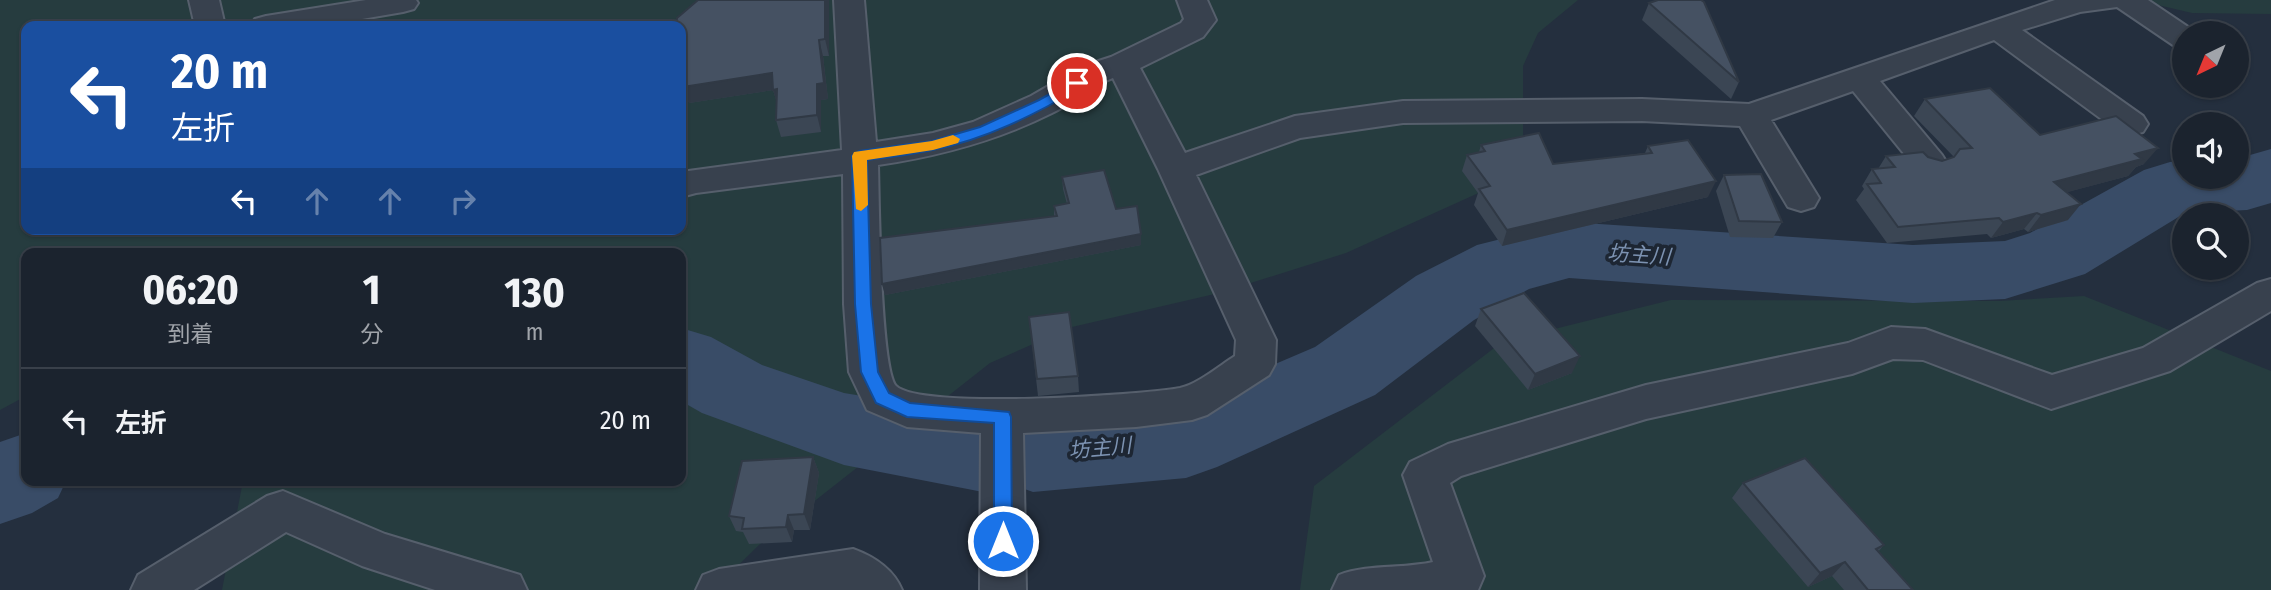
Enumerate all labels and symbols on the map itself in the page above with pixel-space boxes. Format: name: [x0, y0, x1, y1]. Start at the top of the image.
north arrow: [2172, 21, 2249, 98]
pin: [1047, 53, 1107, 113]
water label: 坊主川: [1607, 240, 1673, 270]
water label: 坊主川: [1067, 432, 1135, 464]
position arrow: [966, 504, 1040, 578]

